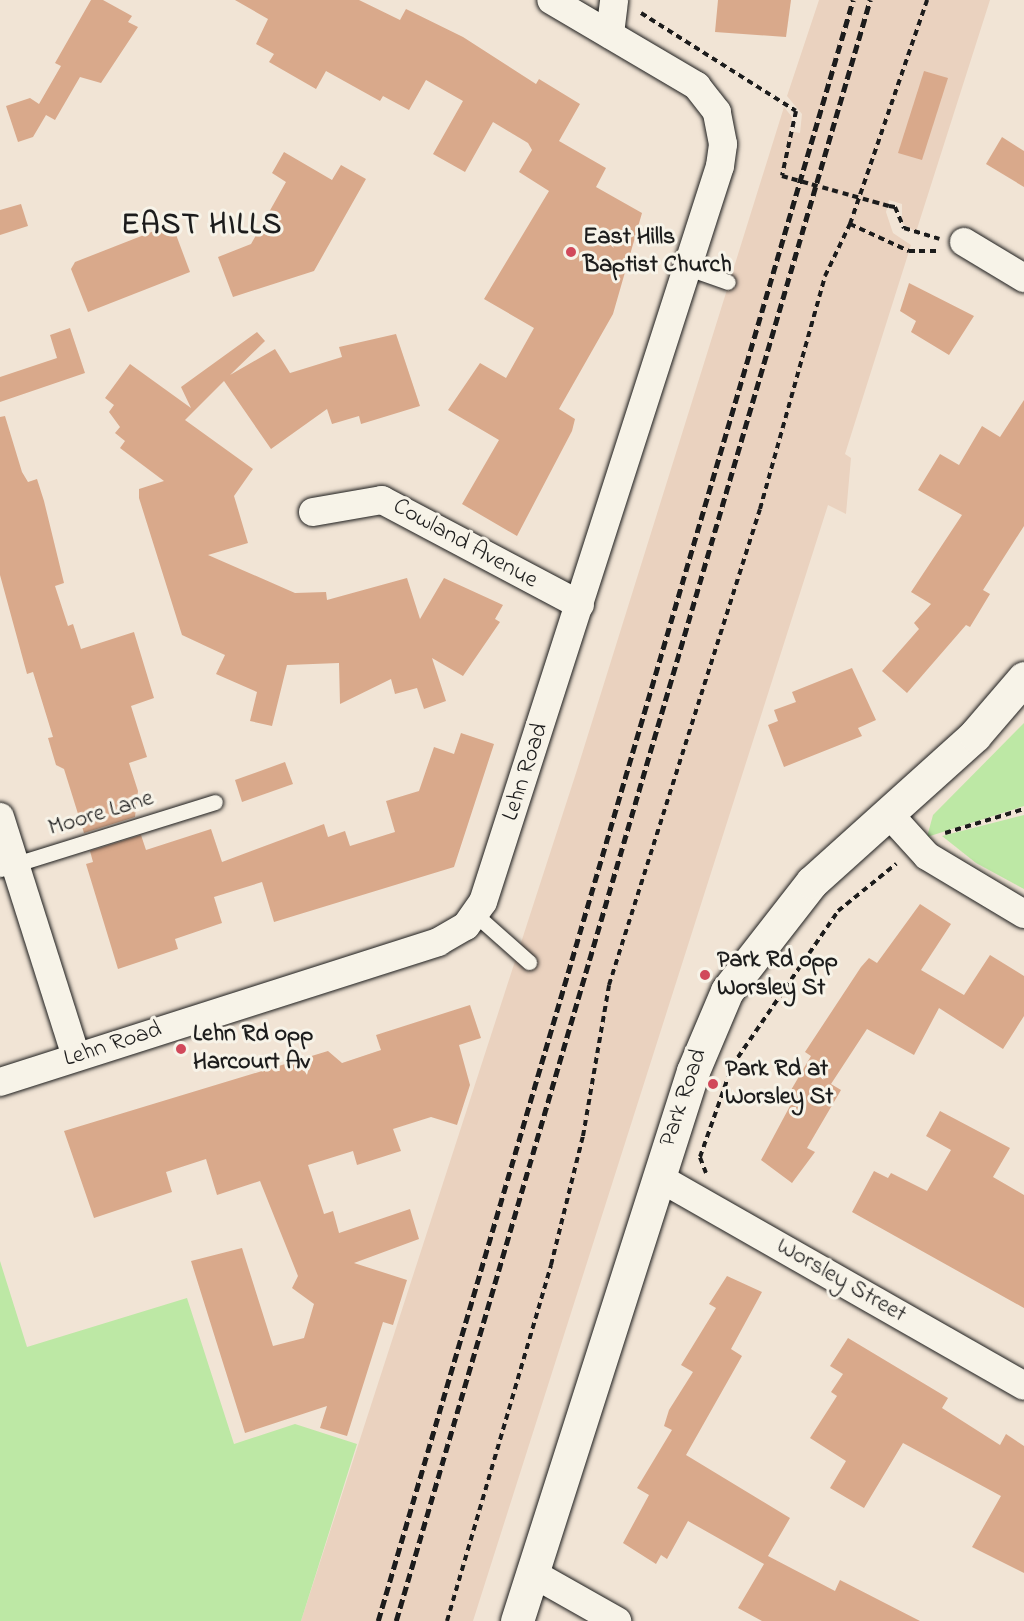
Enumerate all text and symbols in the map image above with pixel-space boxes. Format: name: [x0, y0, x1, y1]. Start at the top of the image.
district label: EAST HILLS: [121, 208, 283, 244]
place label: East Hills Baptist Church: [583, 224, 732, 280]
marker: East Hills Baptist Church: [564, 245, 578, 259]
street label: Cowland Avenue: [388, 492, 542, 596]
street label: Lehn Road: [497, 719, 555, 825]
street label: Moore Lane: [45, 784, 157, 844]
place label: Park Rd opp Worsley St: [717, 947, 838, 1003]
marker: Park Rd opp Worsley St: [698, 968, 712, 982]
street label: Lehn Road: [60, 1016, 166, 1074]
place label: Lehn Rd opp Harcourt Av: [193, 1021, 313, 1077]
marker: Lehn Rd opp Harcourt Av: [174, 1042, 188, 1056]
street label: Park Road: [654, 1045, 714, 1151]
place label: Park Rd at Worsley St: [725, 1056, 833, 1112]
marker: Park Rd at Worsley St: [706, 1077, 720, 1091]
street label: Worsley Street: [771, 1232, 911, 1330]

